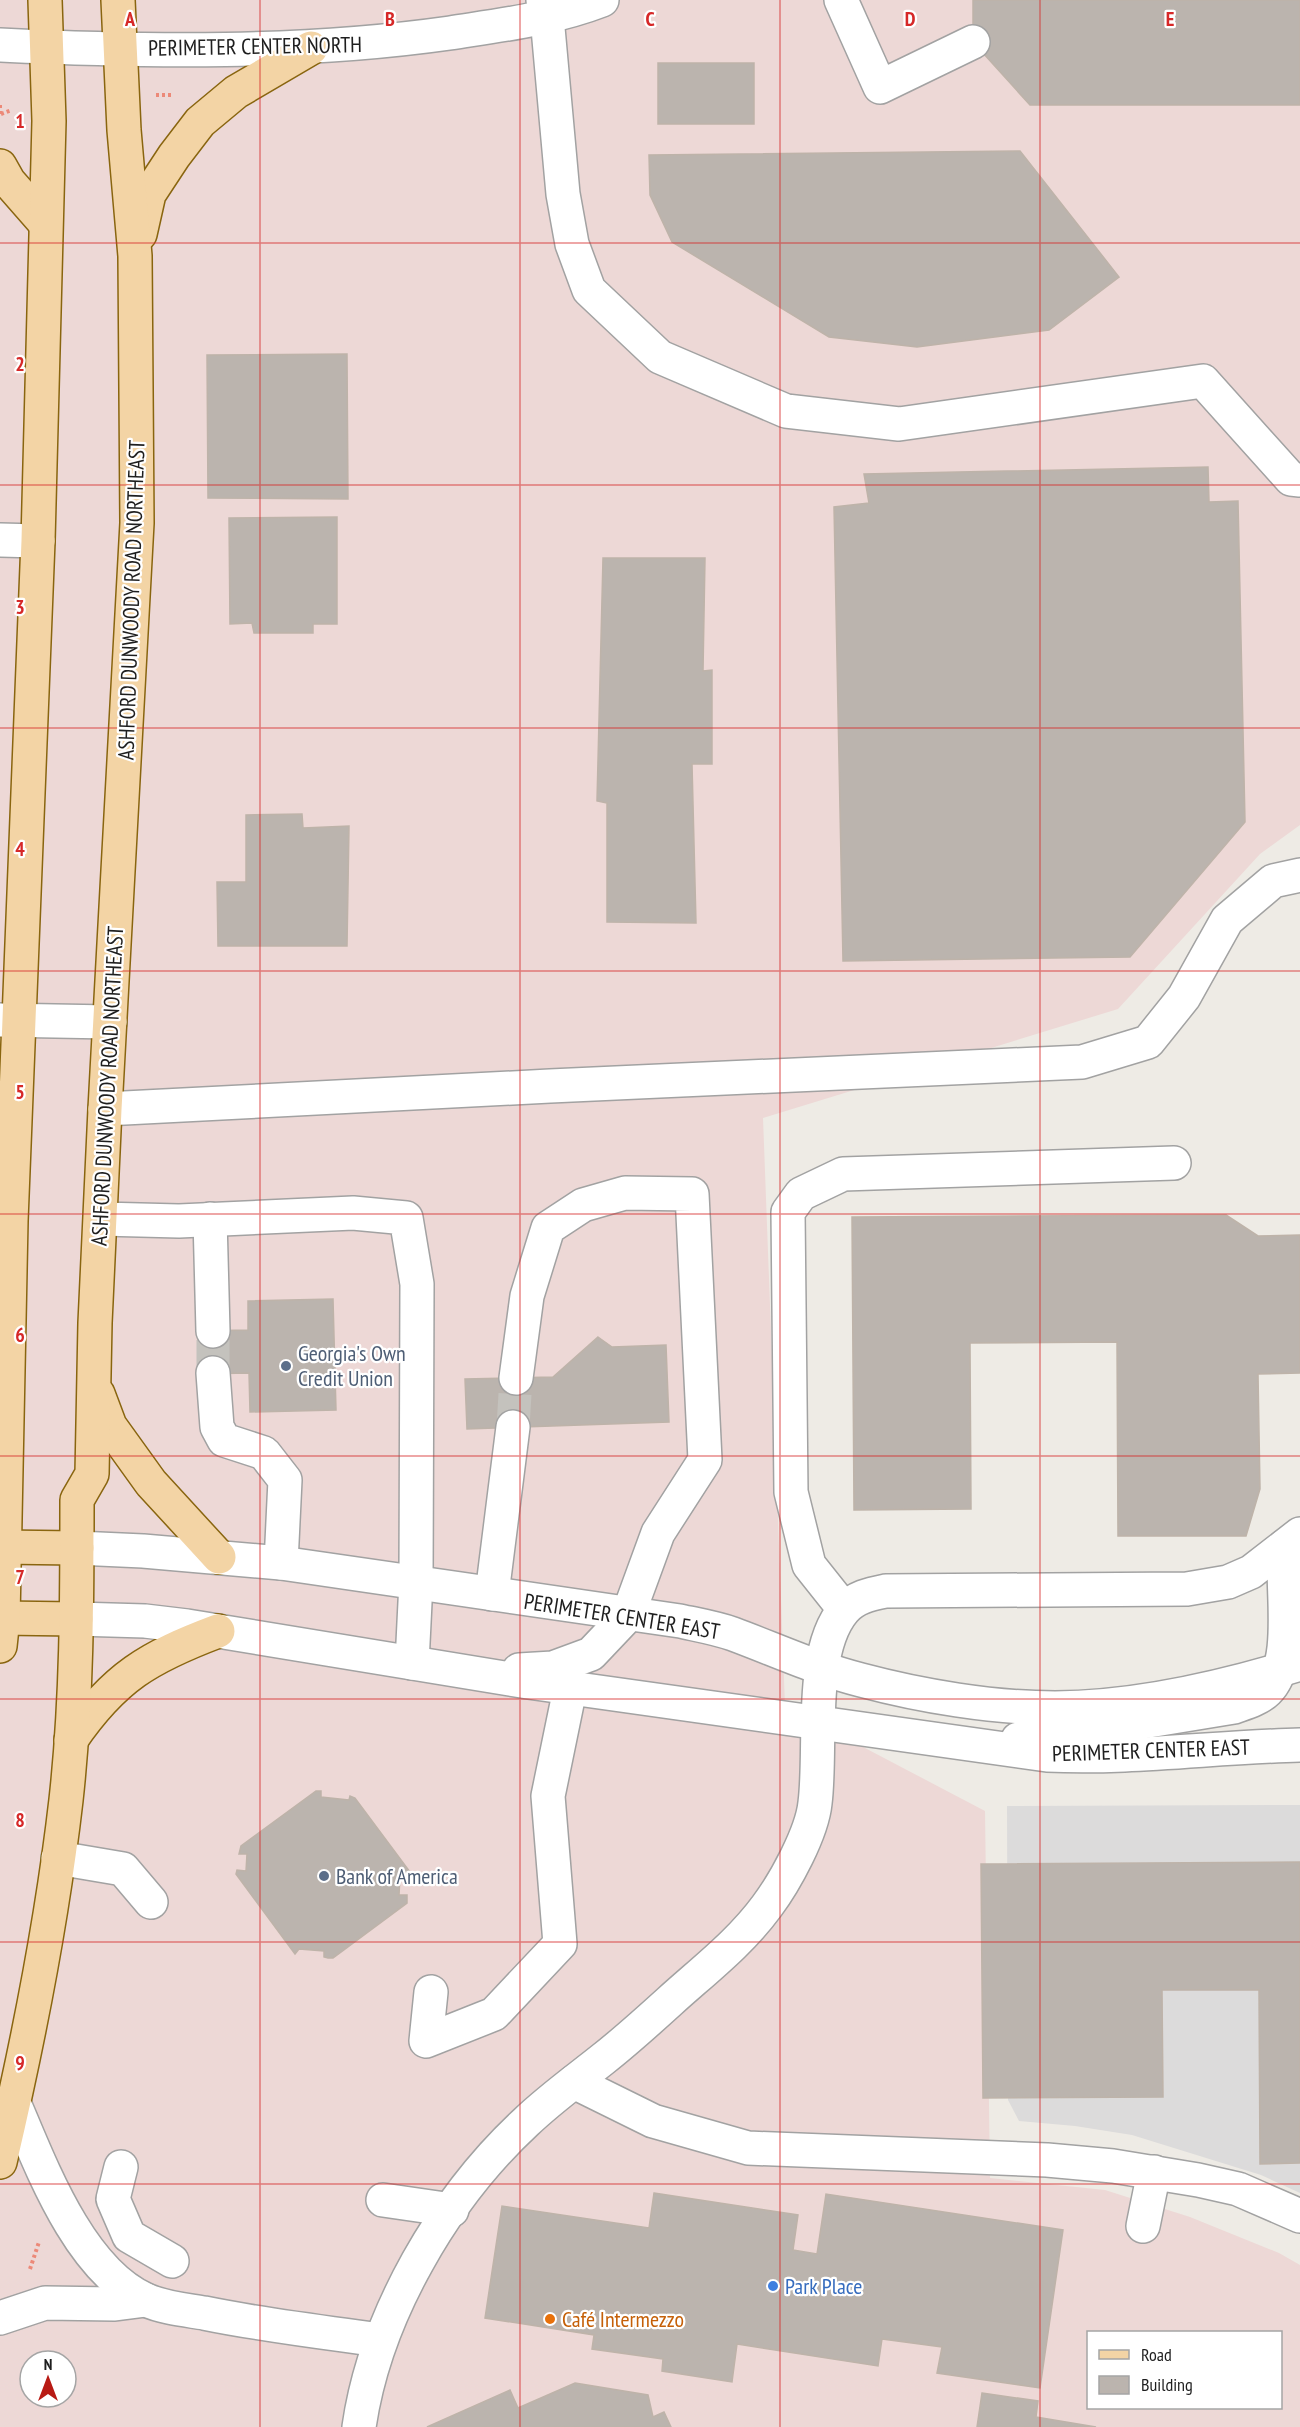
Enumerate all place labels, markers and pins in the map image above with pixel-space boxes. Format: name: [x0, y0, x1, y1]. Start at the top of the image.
place label: Georgia's Own Credit Union: [298, 1339, 406, 1392]
marker: Georgia's Own Credit Union: [279, 1359, 293, 1373]
place label: Bank of America: [336, 1862, 458, 1890]
marker: Bank of America: [317, 1869, 331, 1883]
place label: Park Place: [785, 2272, 862, 2300]
marker: Park Place: [766, 2279, 780, 2293]
place label: Café Intermezzo: [562, 2305, 684, 2333]
marker: Café Intermezzo: [543, 2312, 557, 2326]

